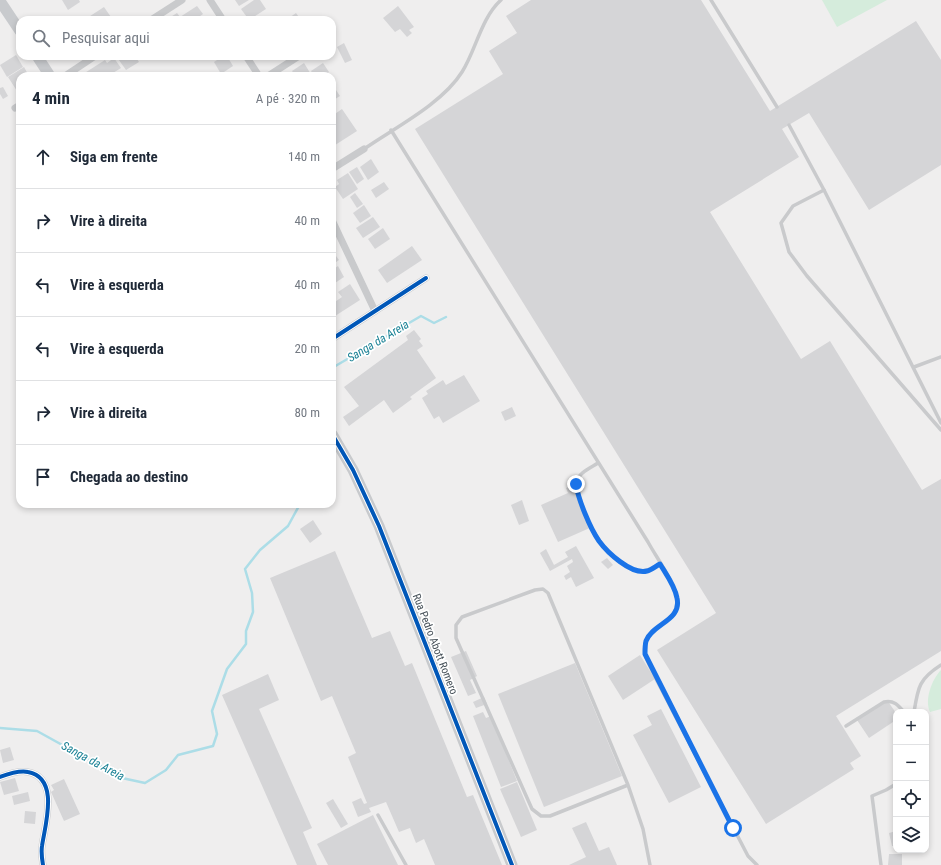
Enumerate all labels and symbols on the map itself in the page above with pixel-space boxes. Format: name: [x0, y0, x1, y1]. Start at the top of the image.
water label: Sanga da Areia: [345, 317, 411, 365]
route end: [567, 475, 585, 493]
street label: Rua Pedro Abott Romero: [410, 592, 460, 697]
water label: Sanga da Areia: [59, 739, 127, 783]
route start: [724, 819, 742, 837]

